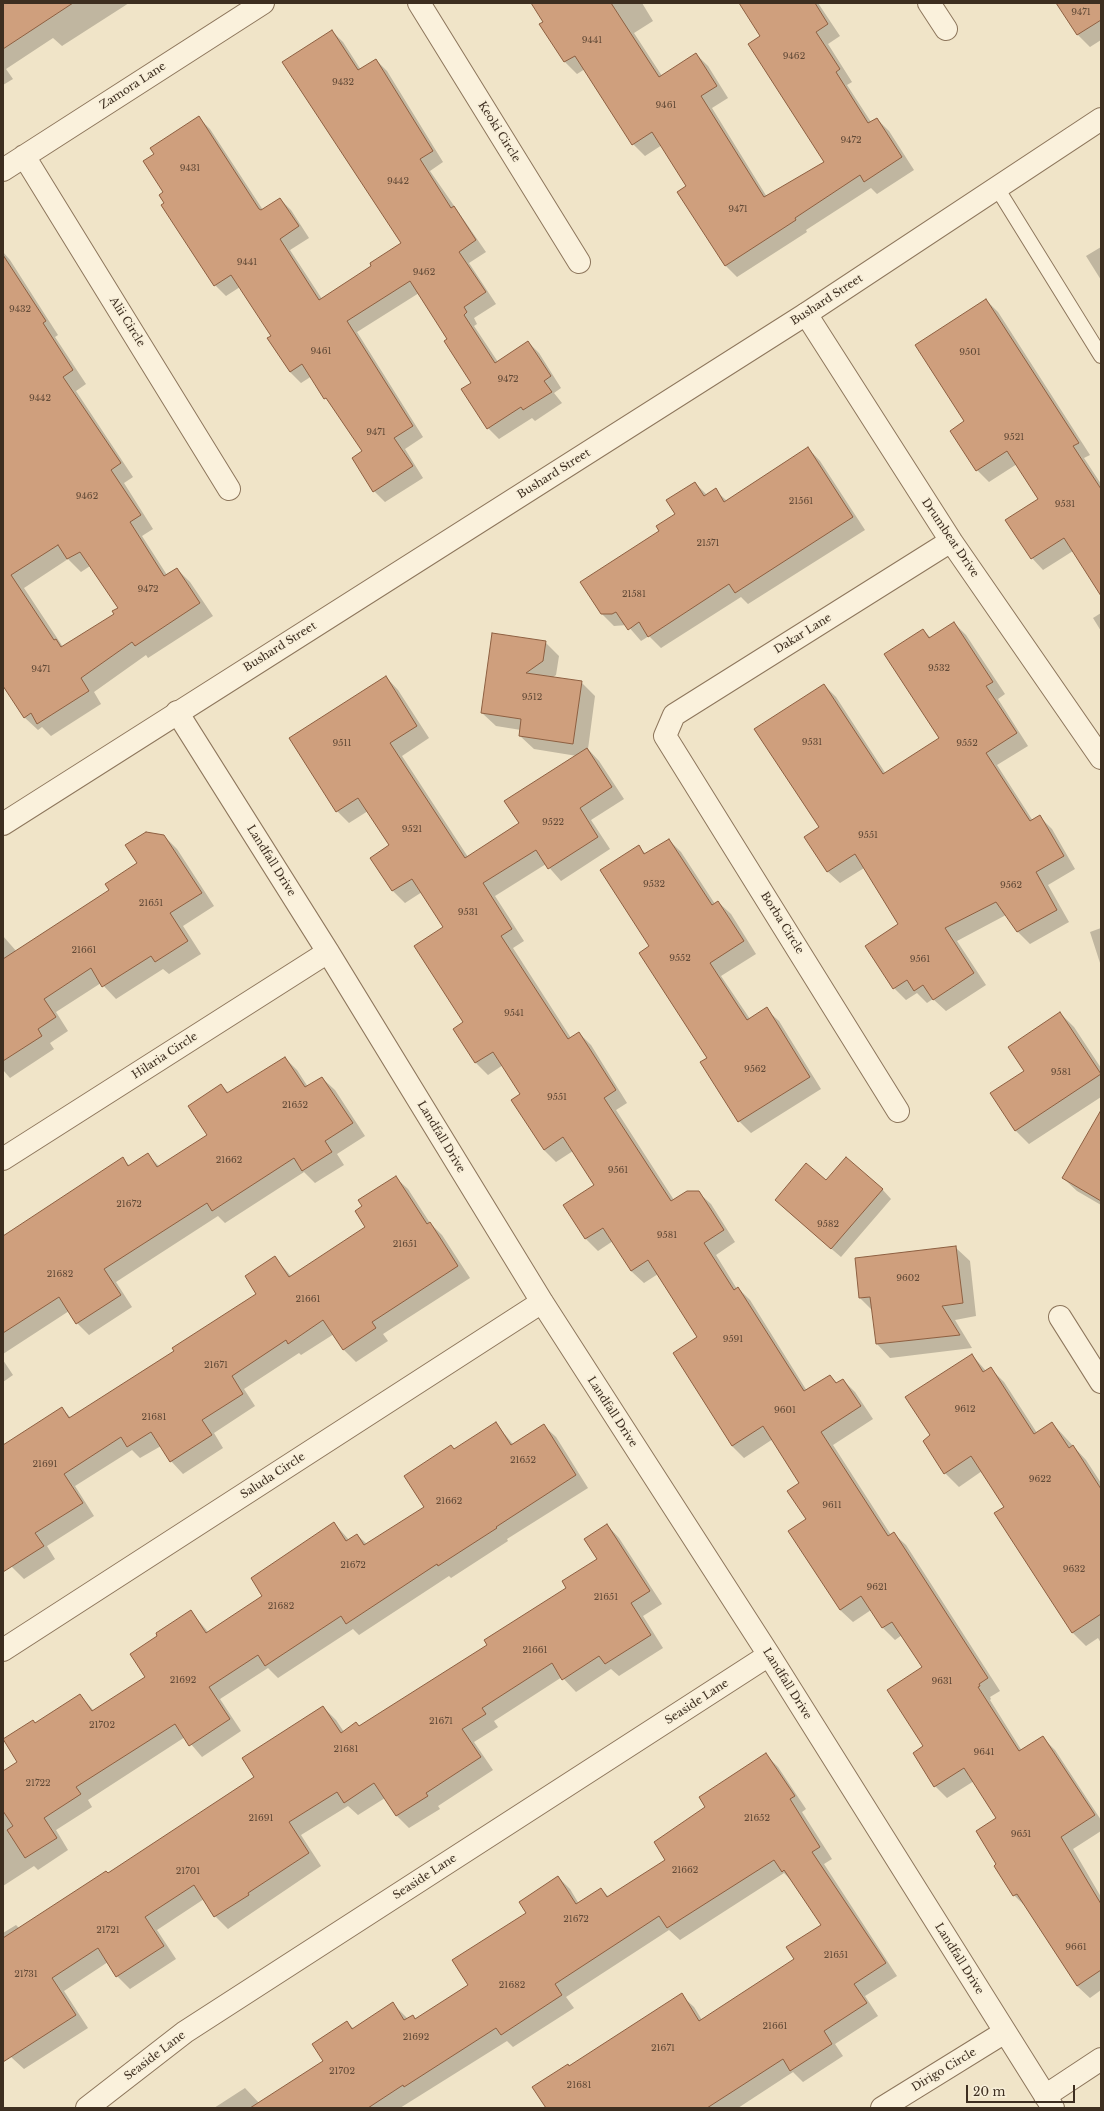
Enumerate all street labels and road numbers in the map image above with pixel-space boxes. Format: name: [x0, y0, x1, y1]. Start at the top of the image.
street label: Zamora Lane: [98, 60, 168, 112]
street label: Keoki Circle: [475, 99, 523, 165]
street label: Bushard Street: [789, 272, 865, 328]
street label: Alii Circle: [107, 295, 147, 349]
street label: Bushard Street: [515, 446, 593, 502]
street label: Drumbeat Drive: [919, 496, 981, 580]
street label: Dakar Lane: [772, 611, 834, 657]
street label: Bushard Street: [241, 619, 319, 675]
street label: Landfall Drive: [244, 823, 298, 899]
street label: Borba Circle: [758, 889, 806, 957]
street label: Hilaria Circle: [130, 1030, 200, 1082]
street label: Landfall Drive: [414, 1099, 468, 1175]
street label: Landfall Drive: [584, 1374, 640, 1450]
street label: Saluda Circle: [238, 1450, 308, 1502]
street label: Landfall Drive: [760, 1646, 814, 1722]
street label: Seaside Lane: [663, 1677, 731, 1727]
street label: Seaside Lane: [391, 1852, 459, 1902]
street label: Landfall Drive: [932, 1921, 986, 1997]
street label: Seaside Lane: [122, 2029, 188, 2083]
street label: Dirigo Circle: [909, 2046, 979, 2094]

